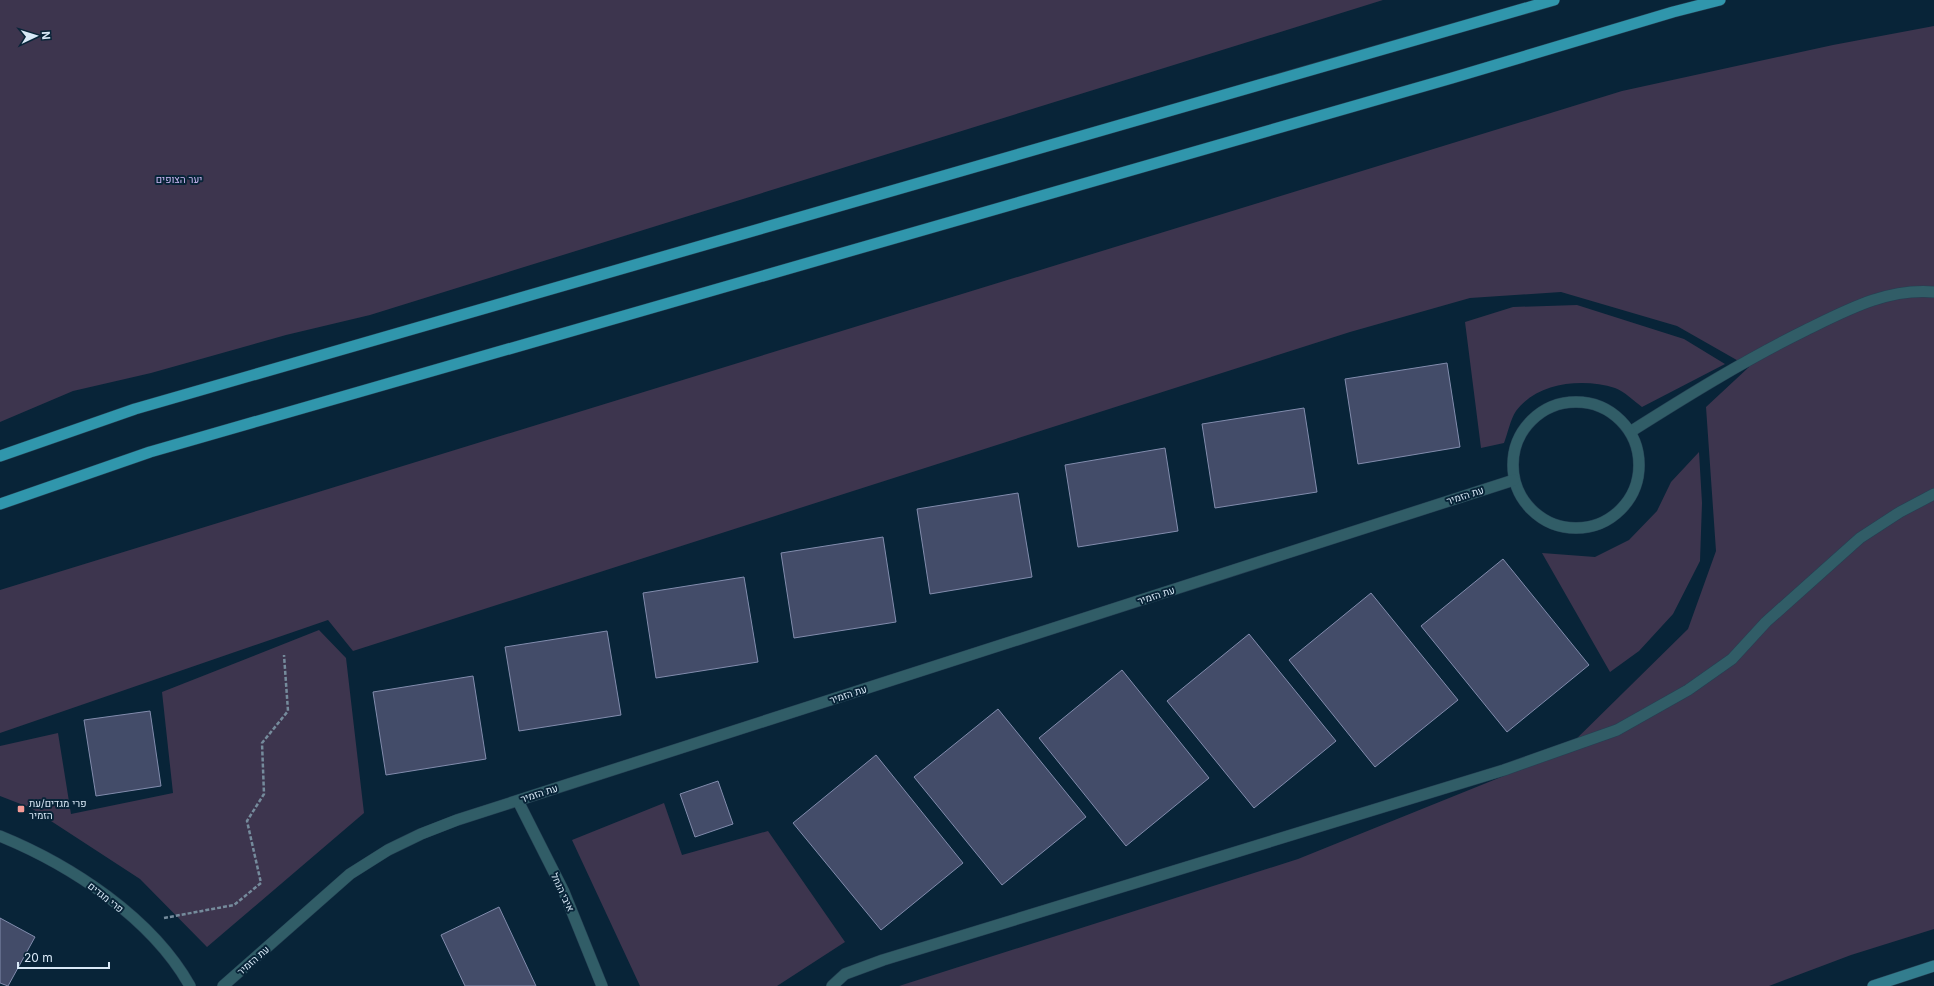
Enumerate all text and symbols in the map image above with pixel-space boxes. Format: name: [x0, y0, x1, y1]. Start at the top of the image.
north arrow: [16, 16, 56, 56]
text: N: [39, 31, 53, 40]
park label: יער הצופים: [156, 173, 202, 185]
street label: עת הזמיר: [1445, 483, 1485, 507]
street label: עת הזמיר: [1136, 583, 1176, 607]
street label: עת הזמיר: [828, 682, 868, 706]
street label: עת הזמיר: [519, 781, 559, 805]
place label: פרי מגדים/עת הזמיר: [29, 797, 86, 821]
marker: פרי מגדים/עת הזמיר: [16, 804, 26, 814]
street label: איבי הנחל: [549, 871, 577, 913]
street label: פרי מגדים: [86, 879, 126, 915]
street label: עת הזמיר: [235, 943, 271, 977]
scale bar: [18, 944, 109, 970]
text: 20 m: [24, 950, 53, 965]

